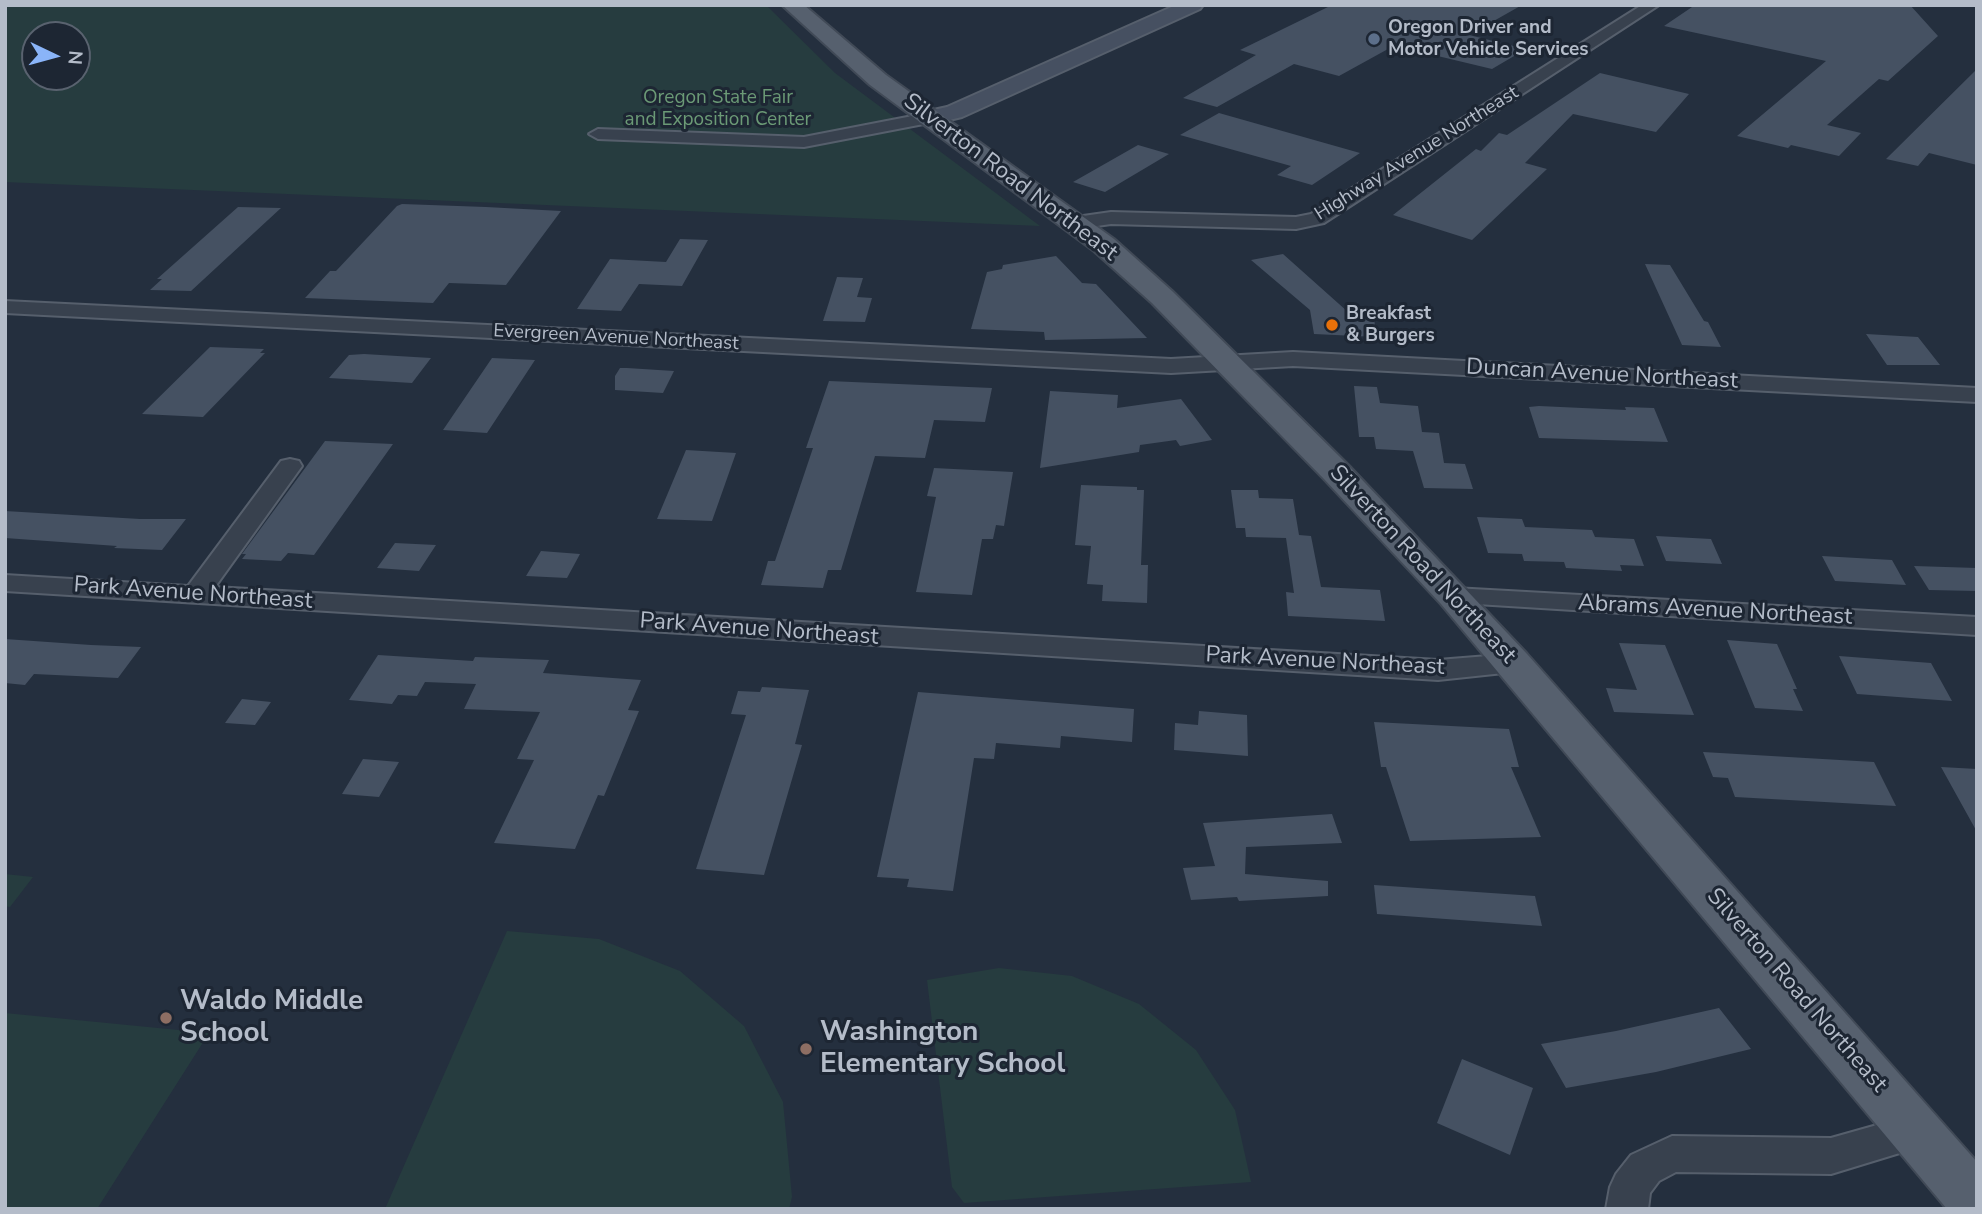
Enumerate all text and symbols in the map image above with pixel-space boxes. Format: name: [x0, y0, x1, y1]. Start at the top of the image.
place label: Oregon Driver and Motor Vehicle Services: [1388, 17, 1589, 61]
north arrow: [21, 21, 91, 91]
marker: Oregon Driver and Motor Vehicle Services: [1366, 31, 1382, 47]
text: N: [61, 49, 88, 66]
street label: Highway Avenue Northeast: [1311, 82, 1523, 226]
park label: Oregon State Fair and Exposition Center: [625, 87, 811, 131]
street label: Silverton Road Northeast: [897, 88, 1123, 268]
place label: Breakfast & Burgers: [1346, 303, 1435, 347]
marker: Breakfast & Burgers: [1324, 317, 1340, 333]
street label: Evergreen Avenue Northeast: [493, 320, 739, 356]
street label: Duncan Avenue Northeast: [1465, 354, 1739, 396]
street label: Silverton Road Northeast: [1323, 460, 1521, 670]
street label: Park Avenue Northeast: [73, 572, 313, 616]
street label: Abrams Avenue Northeast: [1577, 590, 1853, 632]
street label: Park Avenue Northeast: [639, 608, 879, 652]
street label: Park Avenue Northeast: [1205, 642, 1445, 682]
street label: Silverton Road Northeast: [1700, 883, 1892, 1099]
place label: Waldo Middle School: [180, 985, 363, 1051]
marker: Waldo Middle School: [158, 1010, 174, 1026]
place label: Washington Elementary School: [820, 1016, 1065, 1082]
marker: Washington Elementary School: [798, 1041, 814, 1057]

